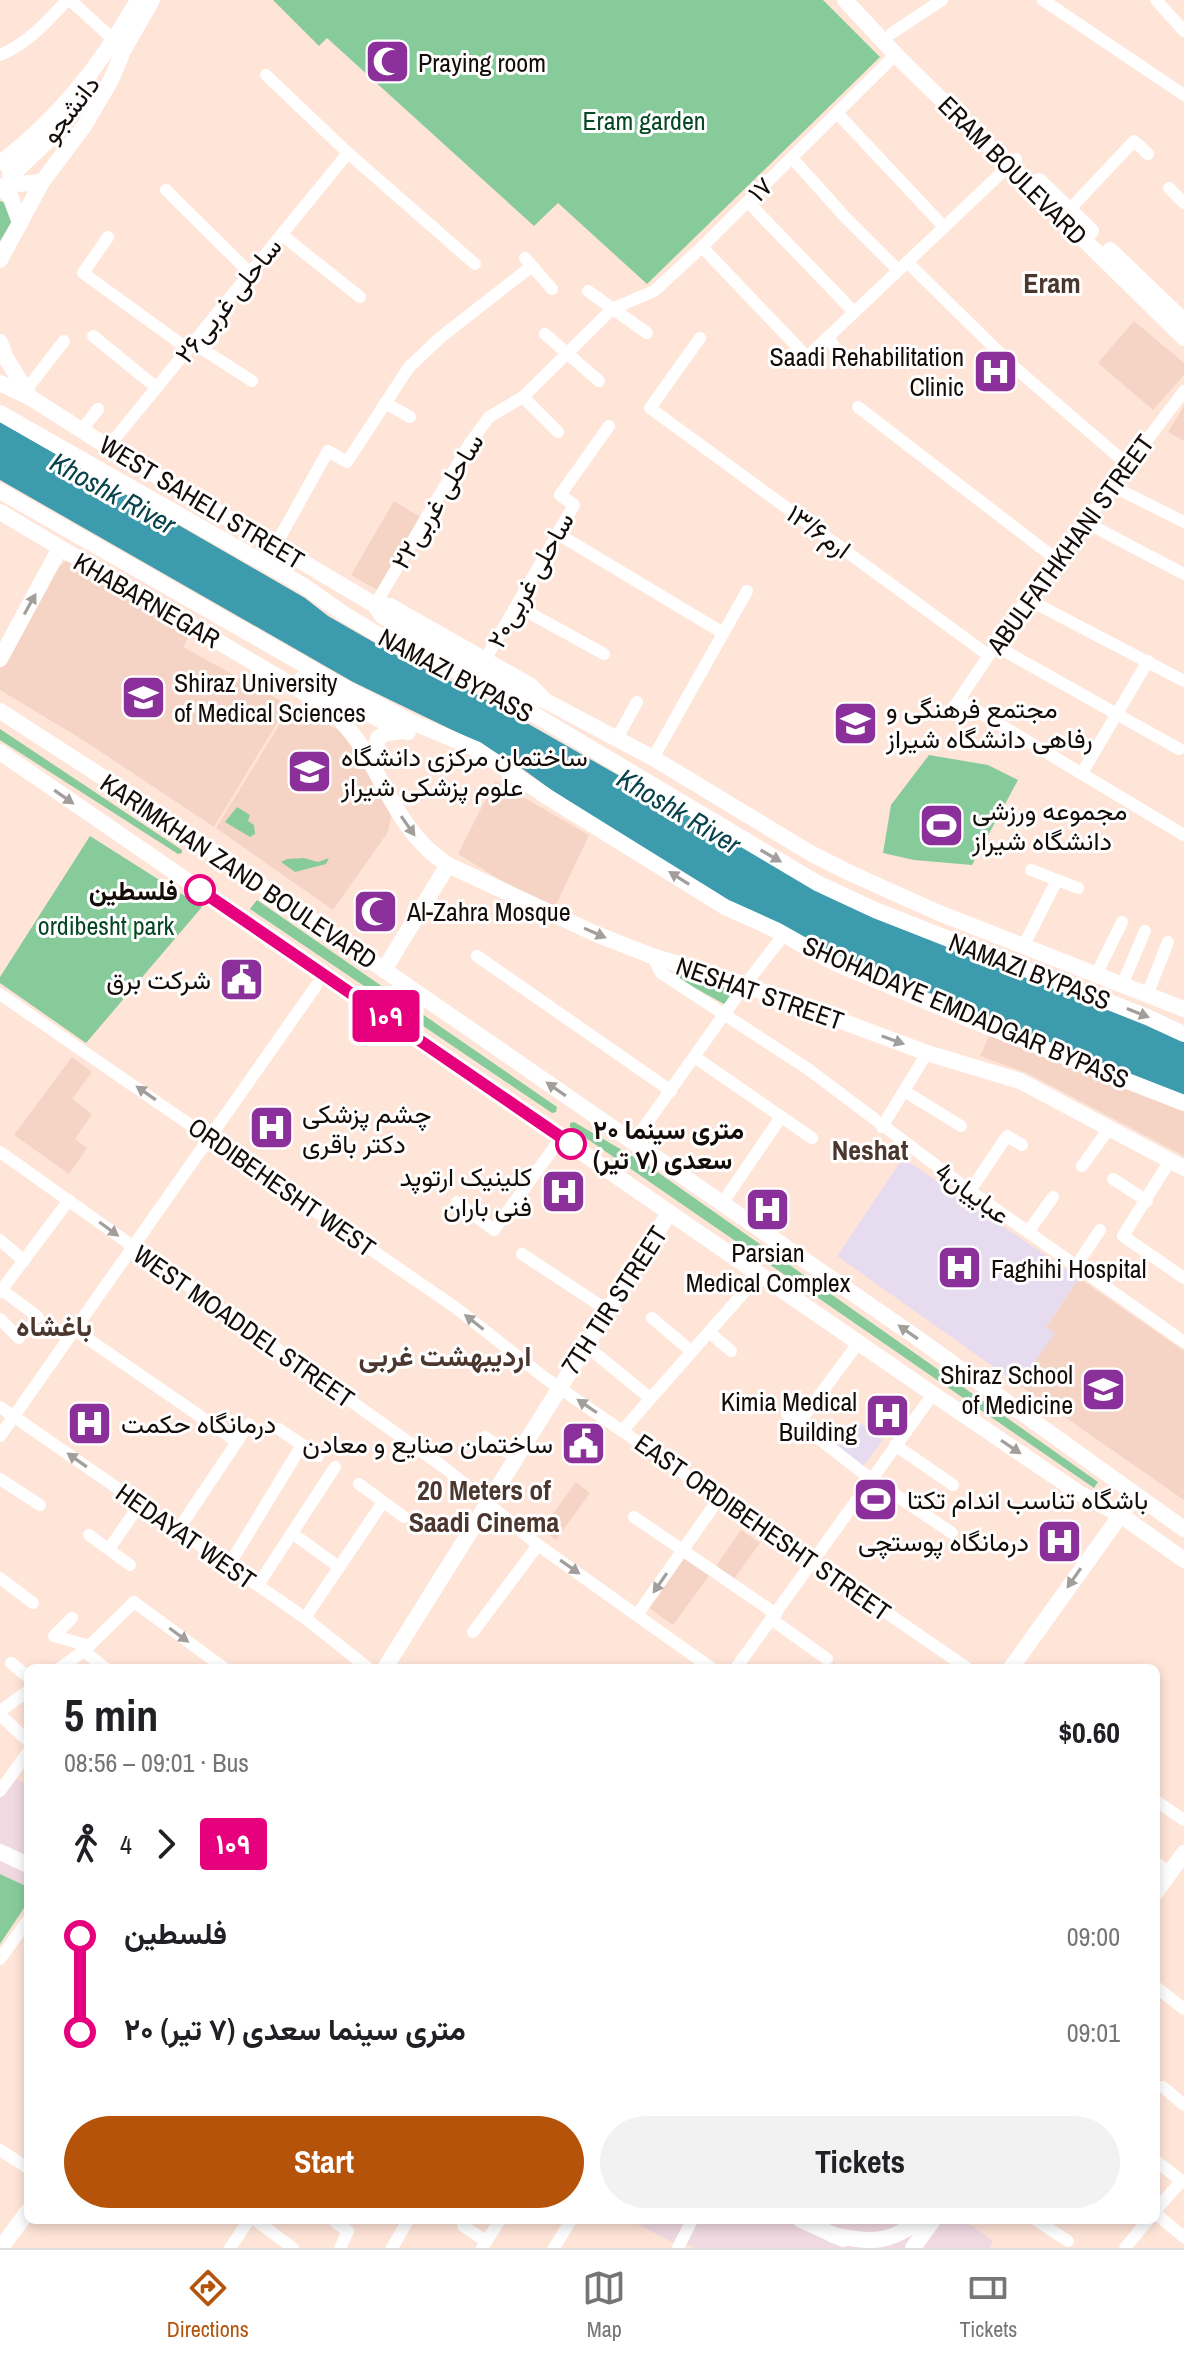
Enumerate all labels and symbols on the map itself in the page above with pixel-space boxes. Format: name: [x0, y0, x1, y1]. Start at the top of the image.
mosque icon: Praying room: [363, 38, 411, 86]
place label: Praying room: [418, 45, 546, 80]
street label: دانشجو: [32, 68, 108, 150]
street label: ERAM BOULEVARD: [931, 88, 1095, 252]
park label: Eram garden: [582, 103, 706, 138]
street label: ۱۷: [740, 169, 780, 209]
street label: ساحلی غربی۲۶: [167, 230, 289, 370]
district label: Eram: [1023, 264, 1081, 302]
place label: Saadi Rehabilitation Clinic: [770, 339, 964, 404]
hospital icon: Saadi Rehabilitation Clinic: [971, 347, 1019, 395]
street label: ساحلی غربی۲۲: [383, 426, 491, 576]
street label: WEST SAHELI STREET: [93, 427, 311, 577]
street label: ABULFATHKHANI STREET: [978, 427, 1162, 662]
water label: Khoshk River: [44, 443, 184, 544]
street label: ۱۳/۶ارم: [780, 496, 858, 566]
street label: ساحلی غربی۲۰: [478, 506, 582, 654]
street label: KHABARNEGAR: [67, 544, 227, 656]
one-way arrow: [23, 593, 37, 615]
street label: NAMAZI BYPASS: [373, 620, 539, 730]
place label: Shiraz University of Medical Sciences: [174, 665, 366, 730]
school or university icon: Shiraz University of Medical Sciences: [119, 673, 167, 721]
place label: مجتمع فرهنگی و رفاهی دانشگاه شیراز: [885, 691, 1093, 756]
school or university icon: مجتمع فرهنگی و رفاهی دانشگاه شیراز: [831, 699, 879, 747]
place label: ساختمان مرکزی دانشگاه علوم پزشکی شیراز: [340, 739, 588, 805]
school or university icon: ساختمان مرکزی دانشگاه علوم پزشکی شیراز: [286, 747, 334, 795]
water label: Khoshk River: [610, 759, 749, 863]
street label: KARIMKHAN ZAND BOULEVARD: [94, 765, 384, 977]
one-way arrow: [53, 789, 74, 804]
place label: مجموعه ورزشی دانشگاه شیراز: [971, 793, 1127, 858]
sports icon: مجموعه ورزشی دانشگاه شیراز: [917, 801, 965, 849]
one-way arrow: [400, 815, 415, 836]
one-way arrow: [760, 849, 782, 863]
one-way arrow: [668, 872, 690, 886]
place label: فلسطین: [89, 873, 178, 908]
marker: فلسطین: [185, 875, 215, 905]
mosque icon: Al-Zahra Mosque: [352, 887, 400, 935]
place label: Al-Zahra Mosque: [406, 894, 571, 929]
park label: ordibesht park: [38, 908, 174, 943]
street label: NAMAZI BYPASS: [944, 924, 1116, 1018]
one-way arrow: [584, 926, 607, 940]
street label: SHOHADAYE EMDADGAR BYPASS: [798, 927, 1134, 1097]
street label: NESHAT STREET: [672, 948, 848, 1038]
public building icon: شرکت برق: [218, 955, 266, 1003]
place label: شرکت برق: [106, 962, 211, 997]
line badge: ۱۰۹: [340, 990, 432, 1042]
one-way arrow: [1126, 1007, 1150, 1020]
one-way arrow: [881, 1034, 905, 1047]
one-way arrow: [545, 1082, 566, 1097]
one-way arrow: [136, 1086, 157, 1101]
place label: چشم پزشکی دکتر باقری: [302, 1096, 431, 1161]
hospital icon: چشم پزشکی دکتر باقری: [247, 1104, 295, 1152]
street label: ORDIBEHESHT WEST: [181, 1109, 383, 1265]
place label: ۲۰ متری سینما سعدی (۷ تیر): [593, 1112, 744, 1177]
marker: ۲۰ متری سینما سعدی (۷ تیر): [556, 1129, 586, 1159]
district label: Neshat: [832, 1131, 909, 1169]
street label: عباییان4: [929, 1154, 1017, 1232]
place label: کلینیک ارتوپد فنی باران: [400, 1159, 532, 1224]
hospital icon: کلینیک ارتوپد فنی باران: [539, 1167, 587, 1215]
hospital icon: Parsian Medical Complex: [744, 1185, 792, 1233]
street label: 7TH TIR STREET: [553, 1219, 675, 1381]
one-way arrow: [99, 1221, 120, 1236]
place label: Parsian Medical Complex: [686, 1235, 851, 1300]
street label: WEST MOADDEL STREET: [127, 1237, 361, 1415]
hospital icon: Faghihi Hospital: [936, 1244, 984, 1292]
place label: Faghihi Hospital: [991, 1251, 1146, 1286]
district label: باغشاه: [16, 1307, 92, 1345]
one-way arrow: [464, 1314, 484, 1331]
one-way arrow: [897, 1325, 918, 1340]
district label: اردیبهشت غربی: [359, 1337, 532, 1375]
place label: Shiraz School of Medicine: [940, 1357, 1073, 1422]
school or university icon: Shiraz School of Medicine: [1080, 1365, 1128, 1413]
place label: Kimia Medical Building: [721, 1384, 857, 1449]
hospital icon: Kimia Medical Building: [864, 1392, 912, 1440]
hospital icon: درمانگاه حکمت: [66, 1399, 114, 1447]
one-way arrow: [577, 1399, 598, 1414]
place label: درمانگاه حکمت: [121, 1406, 276, 1441]
public building icon: ساختمان صنایع و معادن: [560, 1419, 608, 1467]
street label: EAST ORDIBEHESHT STREET: [628, 1425, 898, 1629]
place label: ساختمان صنایع و معادن: [302, 1426, 553, 1462]
one-way arrow: [1000, 1439, 1021, 1454]
one-way arrow: [67, 1453, 88, 1468]
district label: 20 Meters of Saadi Cinema: [409, 1471, 560, 1541]
street label: HEDAYAT WEST: [109, 1475, 263, 1597]
sports icon: باشگاه تناسب اندام تکتا: [852, 1475, 900, 1523]
place label: باشگاه تناسب اندام تکتا: [907, 1482, 1148, 1517]
hospital icon: درمانگاه پوستچی: [1036, 1517, 1084, 1565]
place label: درمانگاه پوستچی: [858, 1524, 1029, 1560]
one-way arrow: [560, 1559, 581, 1575]
one-way arrow: [1066, 1567, 1082, 1589]
one-way arrow: [653, 1572, 668, 1593]
one-way arrow: [168, 1627, 189, 1642]

